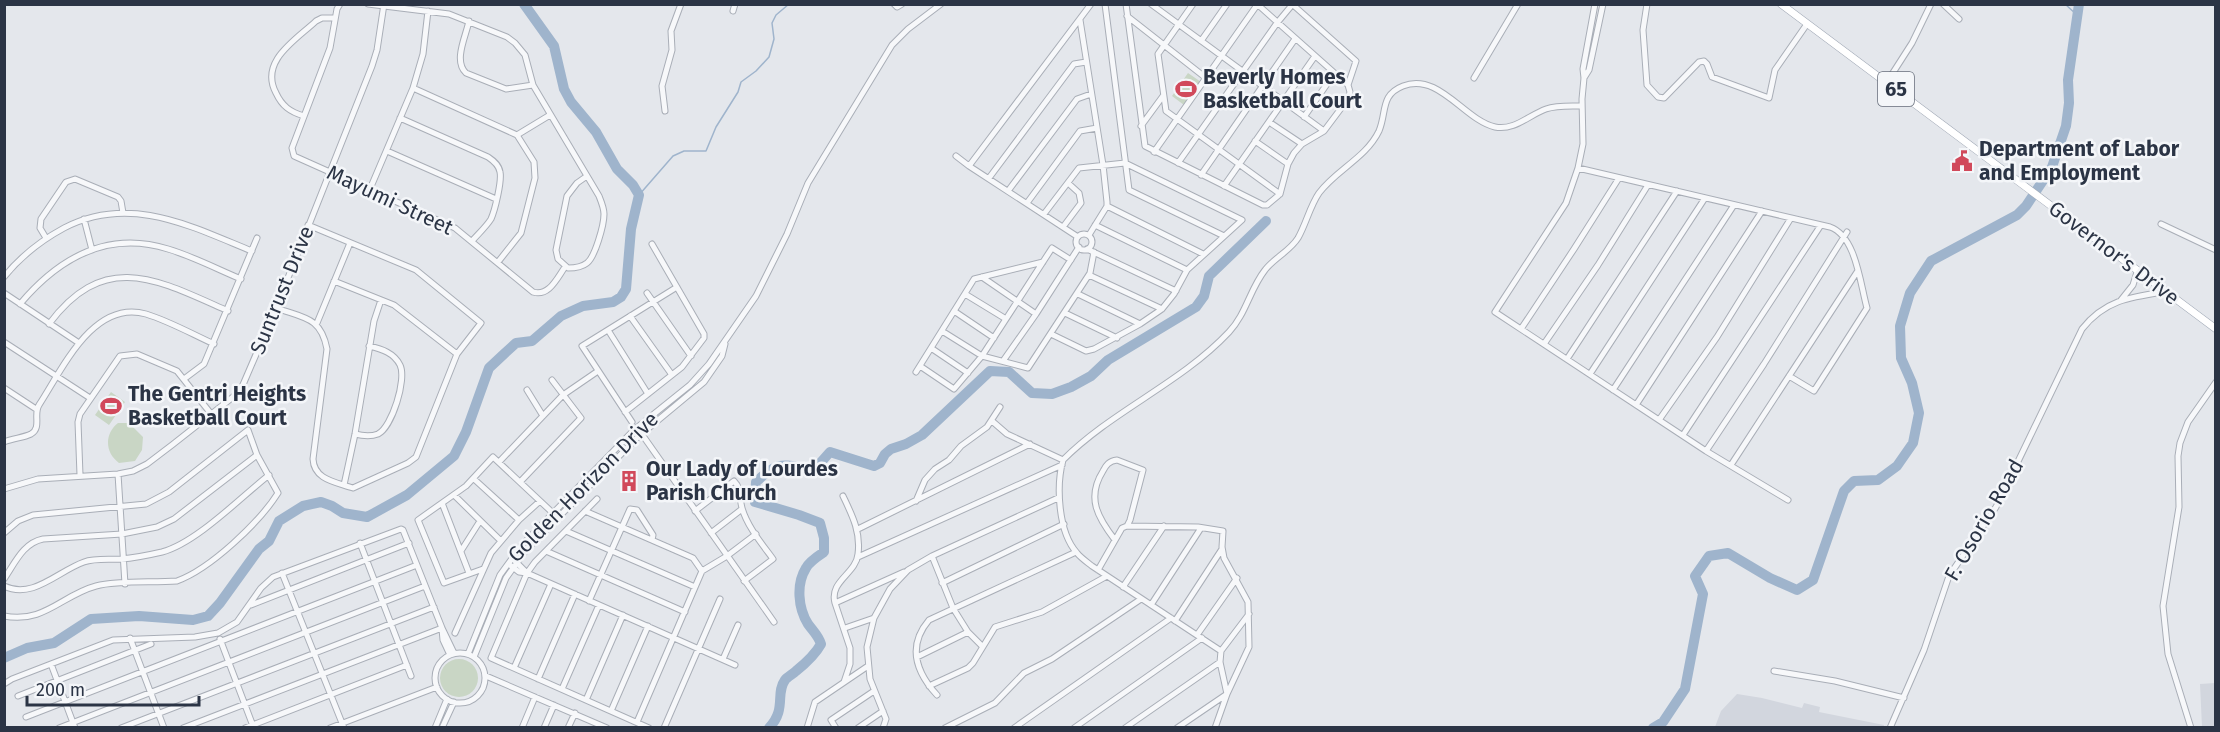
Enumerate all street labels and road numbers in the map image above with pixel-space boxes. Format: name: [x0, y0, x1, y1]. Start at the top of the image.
road number: 65: [1878, 72, 1914, 106]
street label: Mayumi Street: [323, 159, 458, 241]
street label: Governor's Drive: [2043, 195, 2185, 311]
street label: Suntrust Drive: [244, 222, 320, 358]
street label: Golden Horizon Drive: [502, 406, 664, 568]
street label: F. Osorio Road: [1939, 455, 2029, 585]

